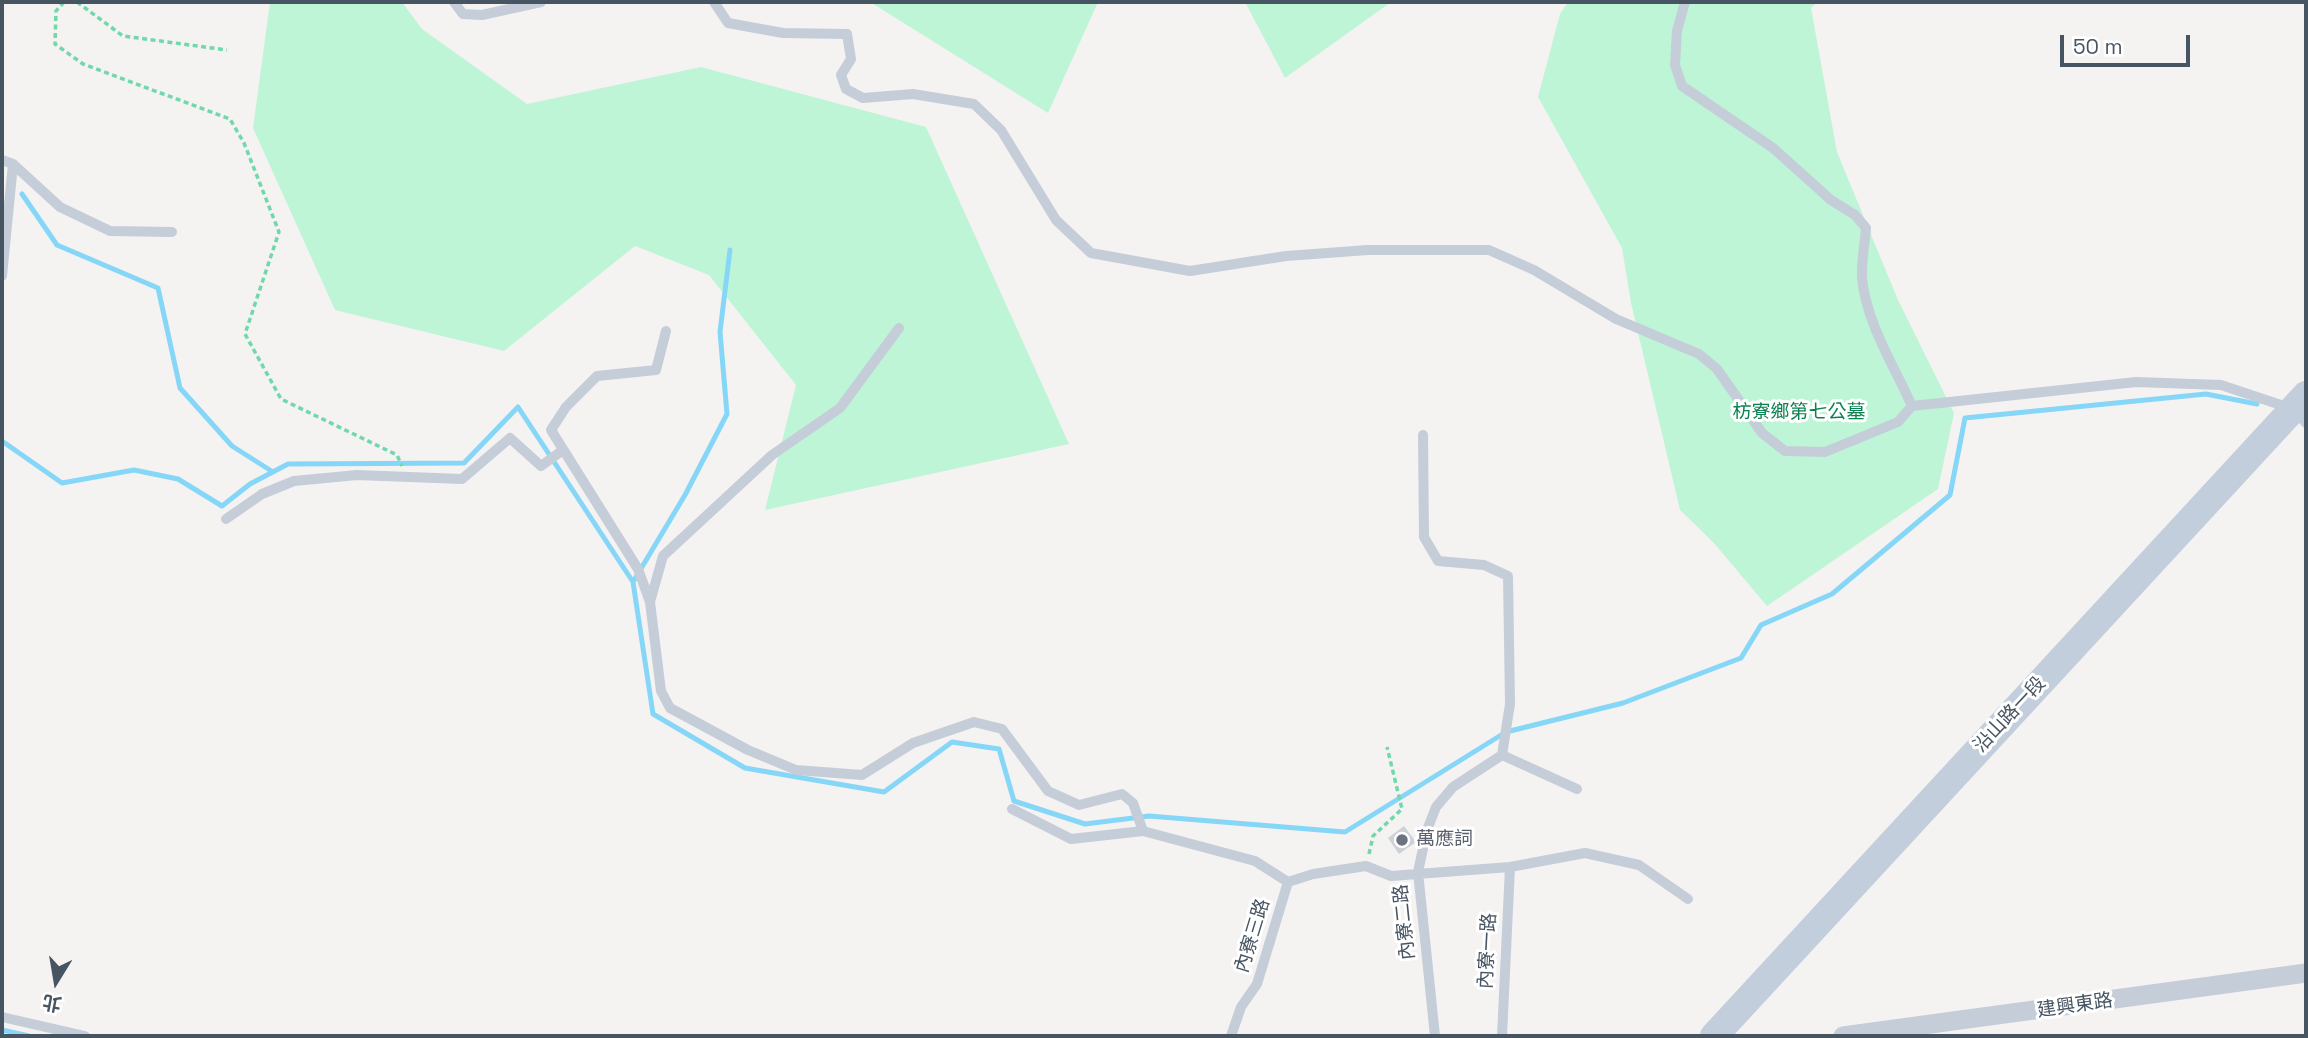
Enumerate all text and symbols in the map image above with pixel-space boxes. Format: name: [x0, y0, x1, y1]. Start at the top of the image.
scale bar: [2063, 21, 2192, 65]
text: 50 m: [2073, 33, 2123, 60]
park label: 枋寮鄉第七公墓: [1733, 402, 1865, 424]
street label: 沿山路一段: [1969, 672, 2051, 758]
place label: 萬應詞: [1416, 829, 1473, 851]
marker: 萬應詞: [1394, 832, 1410, 848]
street label: 內寮二路: [1390, 883, 1420, 961]
street label: 內寮三路: [1231, 896, 1275, 976]
street label: 內寮一路: [1475, 912, 1501, 990]
north arrow: [21, 947, 91, 1017]
text: 北: [40, 989, 64, 1017]
street label: 建興東路: [2036, 989, 2114, 1023]

